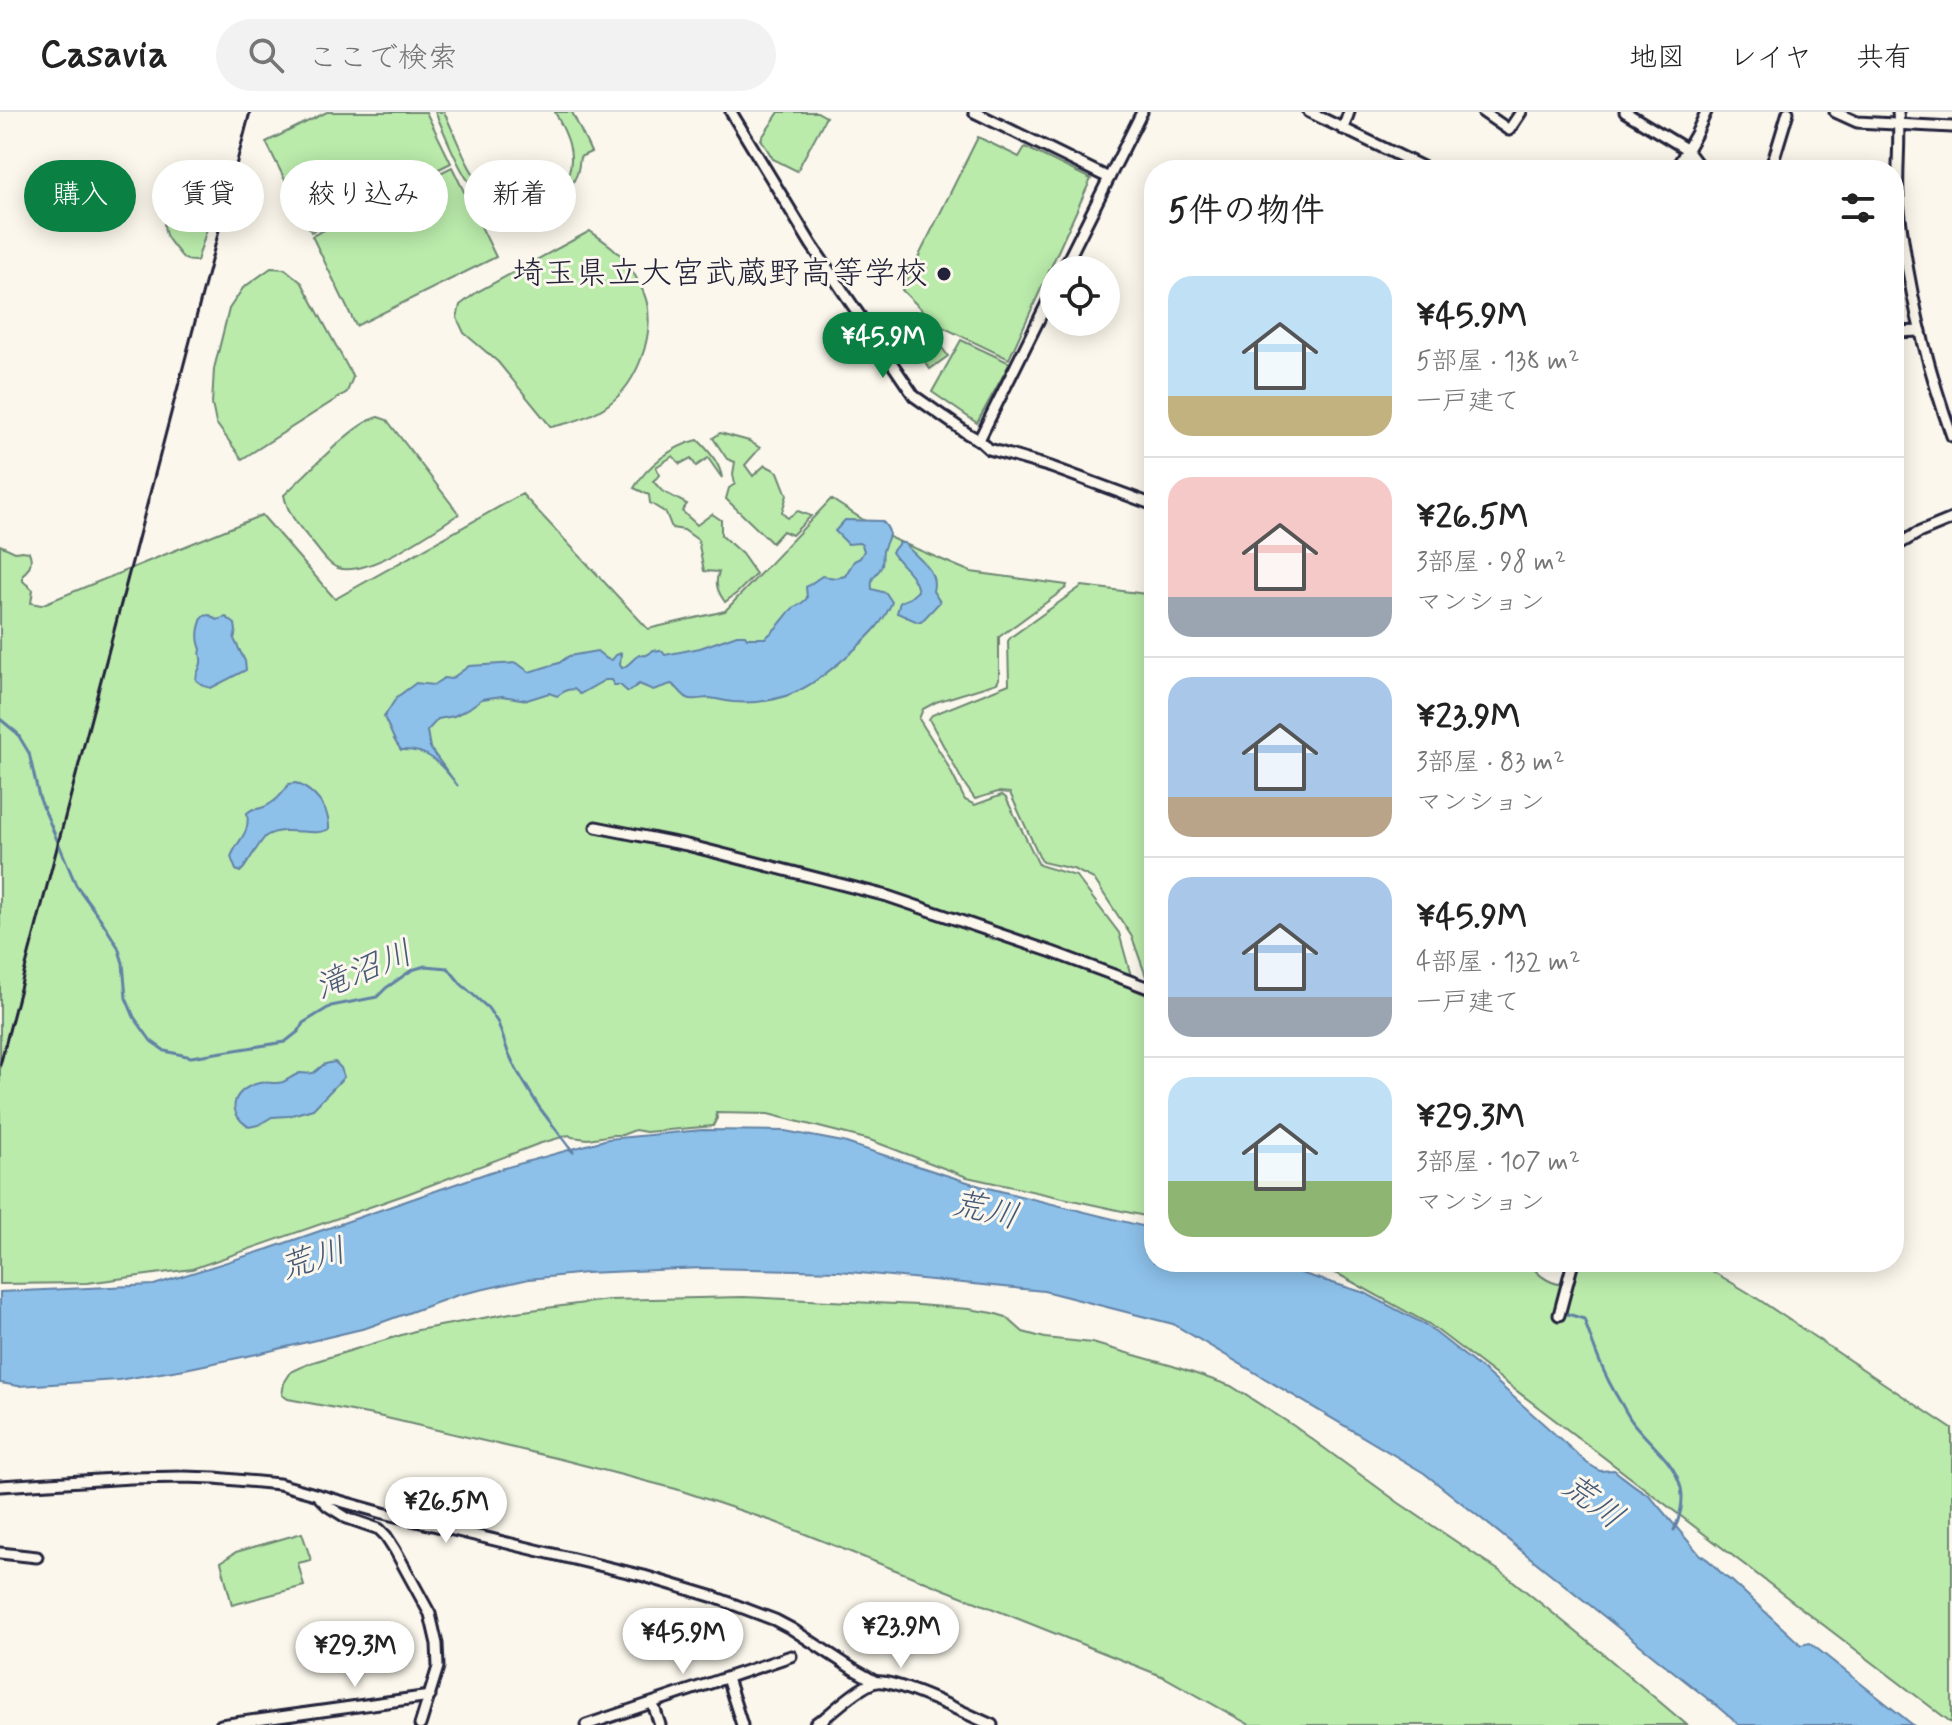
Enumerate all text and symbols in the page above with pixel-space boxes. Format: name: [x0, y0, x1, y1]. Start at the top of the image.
search box: [216, 19, 776, 91]
text: Casavia: [40, 31, 168, 80]
icon: search: [244, 33, 288, 77]
text: ここで検索: [308, 39, 458, 78]
text: 地図: [1629, 40, 1685, 77]
text: レイヤ: [1729, 40, 1812, 77]
text: 共有: [1856, 40, 1912, 77]
chip: 購入: [24, 160, 136, 232]
chip: 賃貸: [152, 160, 264, 232]
chip: 絞り込み: [280, 160, 448, 232]
chip: 新着: [464, 160, 576, 232]
icon: filters: [1836, 186, 1880, 230]
text: 5件の物件: [1168, 189, 1324, 234]
place label: 埼玉県立大宮武蔵野高等学校: [512, 253, 928, 295]
map controls: [1040, 256, 1120, 336]
button: locate: [1040, 256, 1120, 336]
marker: 埼玉県立大宮武蔵野高等学校: [935, 265, 953, 283]
text: ¥45.9M: [1416, 294, 1527, 339]
icon: home: [1232, 308, 1328, 404]
pin: ¥45.9M: [818, 312, 948, 380]
text: ¥45.9M: [841, 321, 925, 355]
text: 5部屋 · 138 m²: [1416, 345, 1580, 379]
text: 一戸建て: [1416, 385, 1520, 419]
text: ¥26.5M: [1416, 495, 1528, 540]
icon: home: [1232, 509, 1328, 605]
text: 3部屋 · 98 m²: [1416, 546, 1566, 580]
text: マンション: [1416, 586, 1545, 620]
text: ¥23.9M: [1416, 695, 1520, 740]
icon: home: [1232, 709, 1328, 805]
text: 3部屋 · 83 m²: [1416, 746, 1565, 780]
text: マンション: [1416, 786, 1545, 820]
text: ¥45.9M: [1416, 895, 1527, 940]
icon: home: [1232, 909, 1328, 1005]
water label: 滝沼川: [308, 931, 420, 1011]
text: 4部屋 · 132 m²: [1416, 946, 1580, 980]
text: 一戸建て: [1416, 986, 1520, 1020]
text: ¥29.3M: [1416, 1095, 1525, 1140]
icon: home: [1232, 1109, 1328, 1205]
text: 3部屋 · 107 m²: [1416, 1146, 1580, 1180]
water label: 荒川: [947, 1181, 1023, 1241]
text: マンション: [1416, 1186, 1545, 1220]
water label: 荒川: [274, 1229, 352, 1291]
water label: 荒川: [1551, 1464, 1633, 1540]
pin: ¥26.5M: [381, 1477, 511, 1545]
text: ¥26.5M: [403, 1486, 489, 1520]
pin: ¥23.9M: [836, 1602, 966, 1670]
pin: ¥45.9M: [618, 1608, 748, 1676]
text: ¥23.9M: [861, 1611, 941, 1645]
text: ¥45.9M: [641, 1617, 725, 1651]
pin: ¥29.3M: [290, 1621, 420, 1689]
text: ¥29.3M: [313, 1630, 397, 1664]

